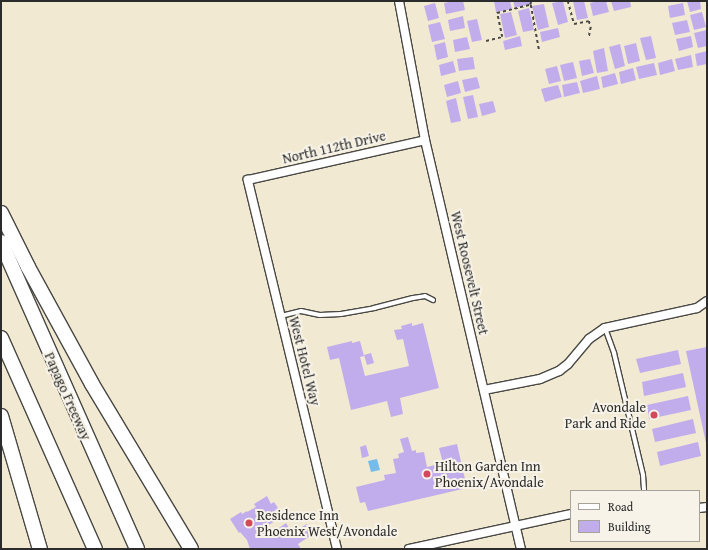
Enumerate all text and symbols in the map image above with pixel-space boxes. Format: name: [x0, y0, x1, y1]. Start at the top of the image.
street label: North 112th Drive: [281, 127, 387, 167]
street label: West Roosevelt Street: [448, 209, 492, 337]
street label: West Hotel Way: [286, 315, 324, 407]
street label: Papago Freeway: [41, 349, 95, 443]
place label: Avondale Park and Ride: [565, 399, 646, 432]
marker: Avondale Park and Ride: [649, 410, 659, 420]
place label: Hilton Garden Inn Phoenix/Avondale: [435, 458, 544, 490]
marker: Hilton Garden Inn Phoenix/Avondale: [422, 469, 432, 479]
legend: [570, 490, 700, 542]
text: Road: [608, 498, 633, 515]
place label: Residence Inn Phoenix West/Avondale: [257, 507, 397, 540]
marker: Residence Inn Phoenix West/Avondale: [244, 518, 254, 528]
text: Building: [608, 518, 651, 535]

